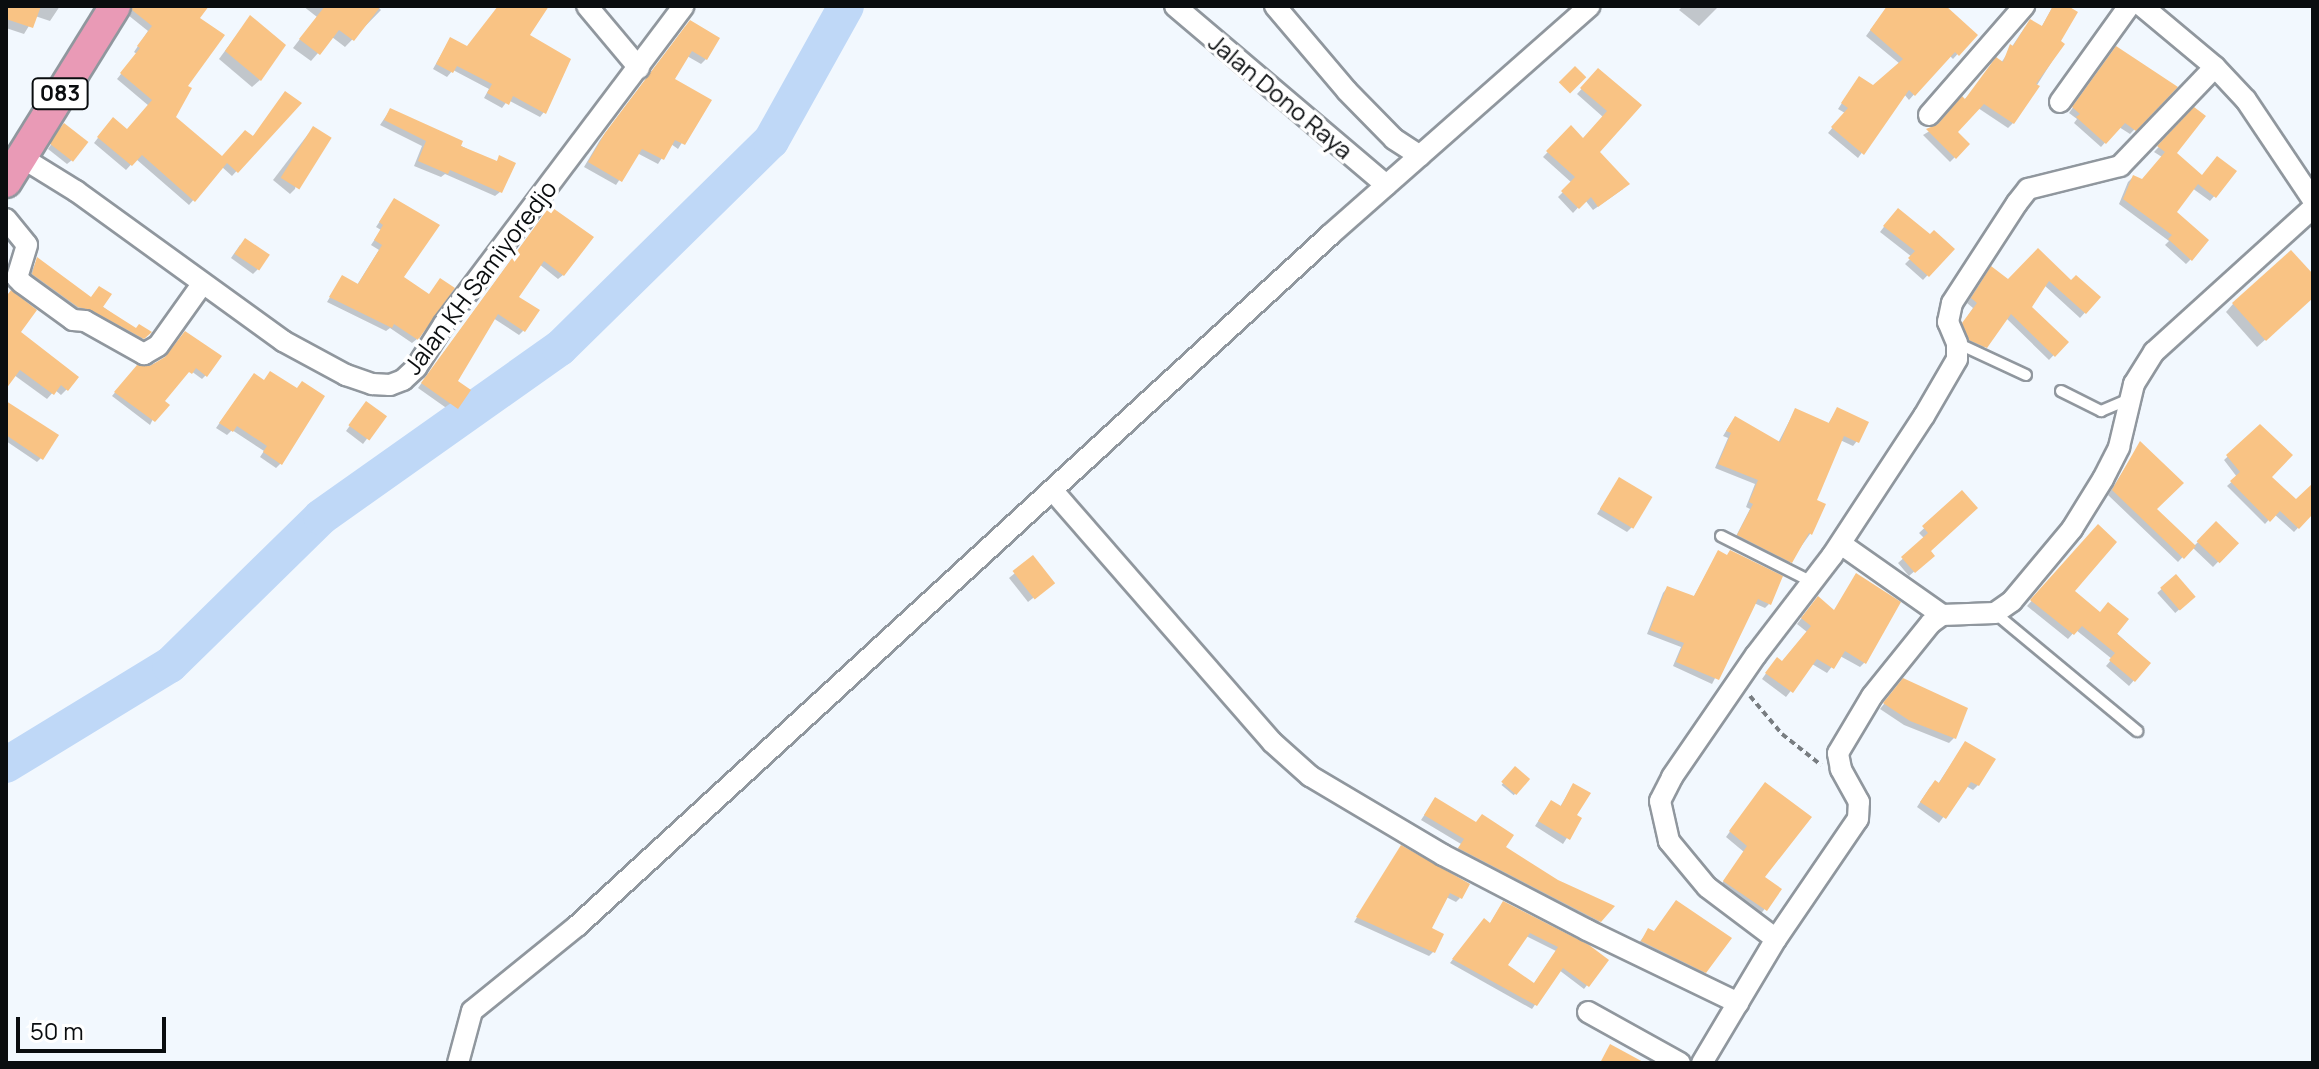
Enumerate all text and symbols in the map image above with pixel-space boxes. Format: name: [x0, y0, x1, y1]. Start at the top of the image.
street label: Jalan Dono Raya: [1203, 27, 1359, 165]
road number: 083: [30, 76, 90, 112]
street label: Jalan KH Samiyoredjo: [398, 174, 562, 380]
scale bar: [20, 1001, 170, 1051]
text: 50 m: [30, 1014, 84, 1047]

